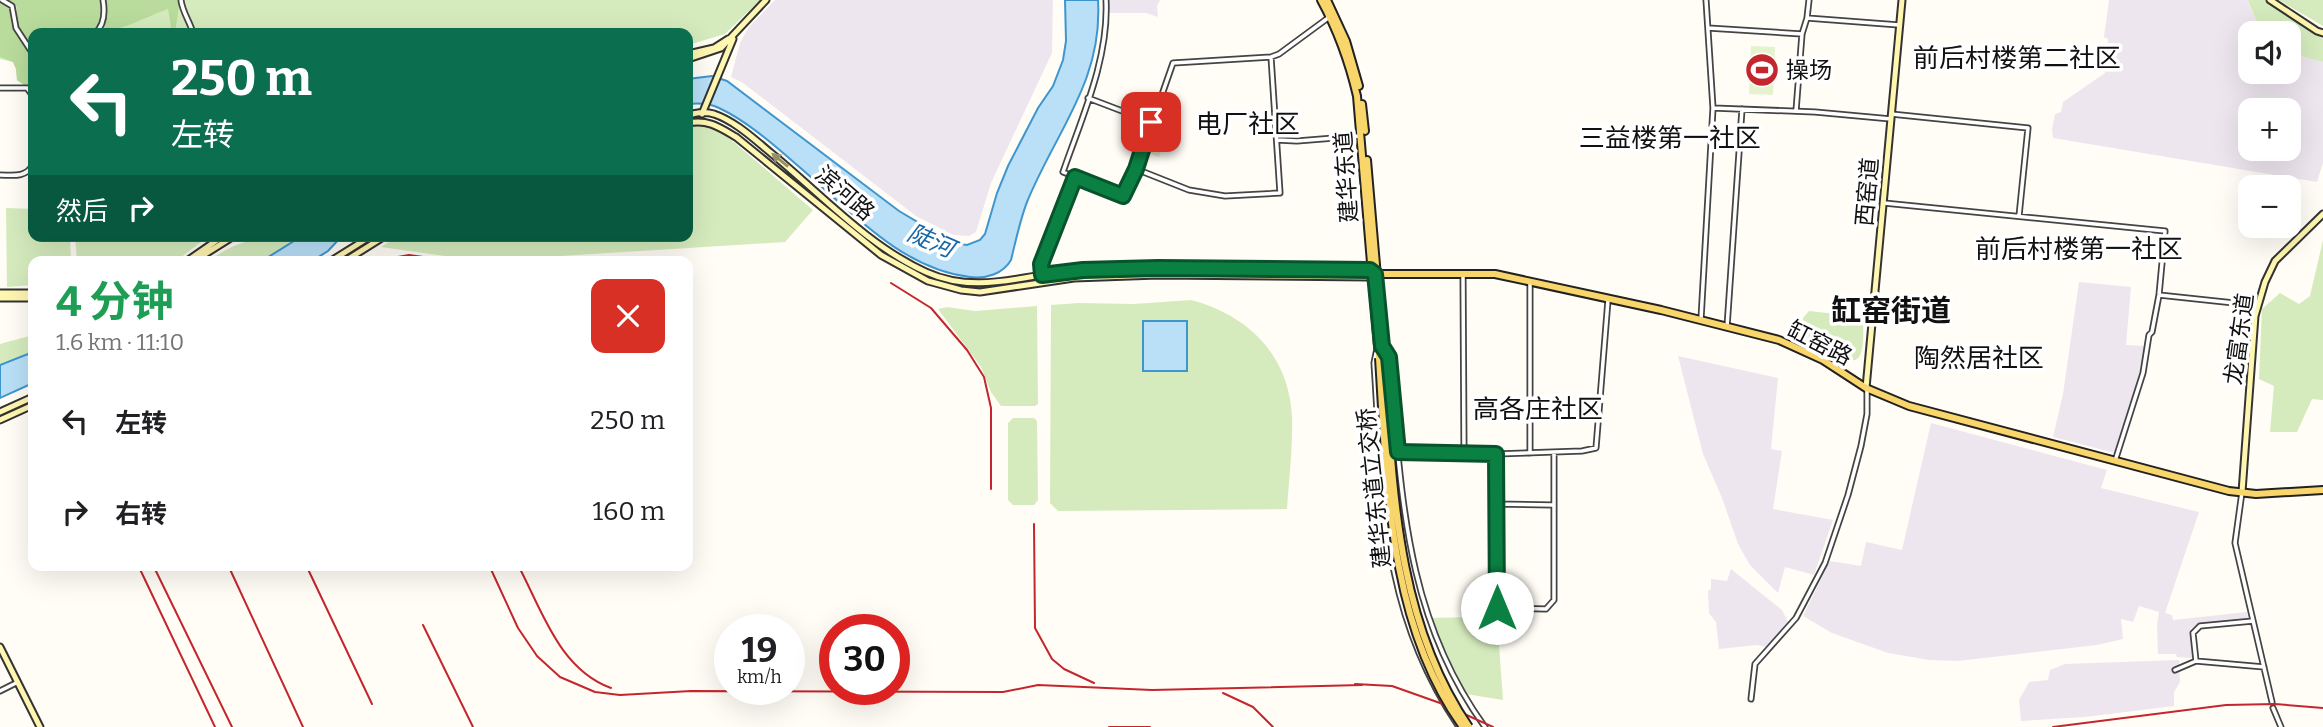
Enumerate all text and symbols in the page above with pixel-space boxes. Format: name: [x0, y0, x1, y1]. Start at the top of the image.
map controls: [2238, 21, 2301, 238]
button: sound: [2238, 21, 2301, 84]
district label: 前后村楼第二社区: [1913, 43, 2121, 74]
text: 250 m: [171, 49, 312, 108]
sports icon: 操场: [1743, 51, 1781, 89]
icon: left: [56, 56, 147, 147]
place label: 操场: [1786, 56, 1832, 84]
pin: [1121, 92, 1181, 152]
button: +: [2238, 98, 2301, 161]
icon: arrive: [1132, 103, 1170, 141]
district label: 电厂社区: [1196, 109, 1300, 140]
text: 左转: [171, 116, 235, 154]
district label: 三益楼第一社区: [1579, 123, 1761, 154]
street label: 建华东道: [1329, 130, 1363, 224]
one-way arrow: [771, 153, 789, 168]
street label: 西窑道: [1850, 156, 1884, 228]
street label: 滨河路: [810, 160, 880, 226]
button: −: [2238, 175, 2301, 238]
icon: right: [122, 189, 160, 227]
text: 然后: [56, 196, 108, 227]
water label: 陡河: [903, 219, 962, 265]
district label: 前后村楼第一社区: [1975, 234, 2183, 265]
text: 4 分钟: [56, 277, 173, 327]
button: close: [591, 279, 665, 353]
street label: 龙富东道: [2219, 291, 2259, 387]
district label: 缸窑街道: [1831, 293, 1951, 329]
street label: 缸窑路: [1783, 315, 1857, 371]
text: 1.6 km · 11:10: [56, 328, 184, 356]
district label: 陶然居社区: [1914, 343, 2044, 374]
district label: 高各庄社区: [1473, 394, 1603, 425]
icon: left: [56, 402, 94, 440]
text: 250 m: [590, 405, 665, 436]
street label: 建华东道立交桥: [1352, 406, 1396, 570]
text: 左转: [115, 408, 167, 439]
icon: right: [56, 493, 94, 531]
text: 160 m: [593, 496, 665, 527]
text: 右转: [115, 499, 167, 530]
position arrow: [1460, 571, 1534, 645]
speed limit sign: 30: [819, 614, 910, 705]
text: 19: [742, 629, 777, 671]
text: km/h: [737, 666, 782, 688]

